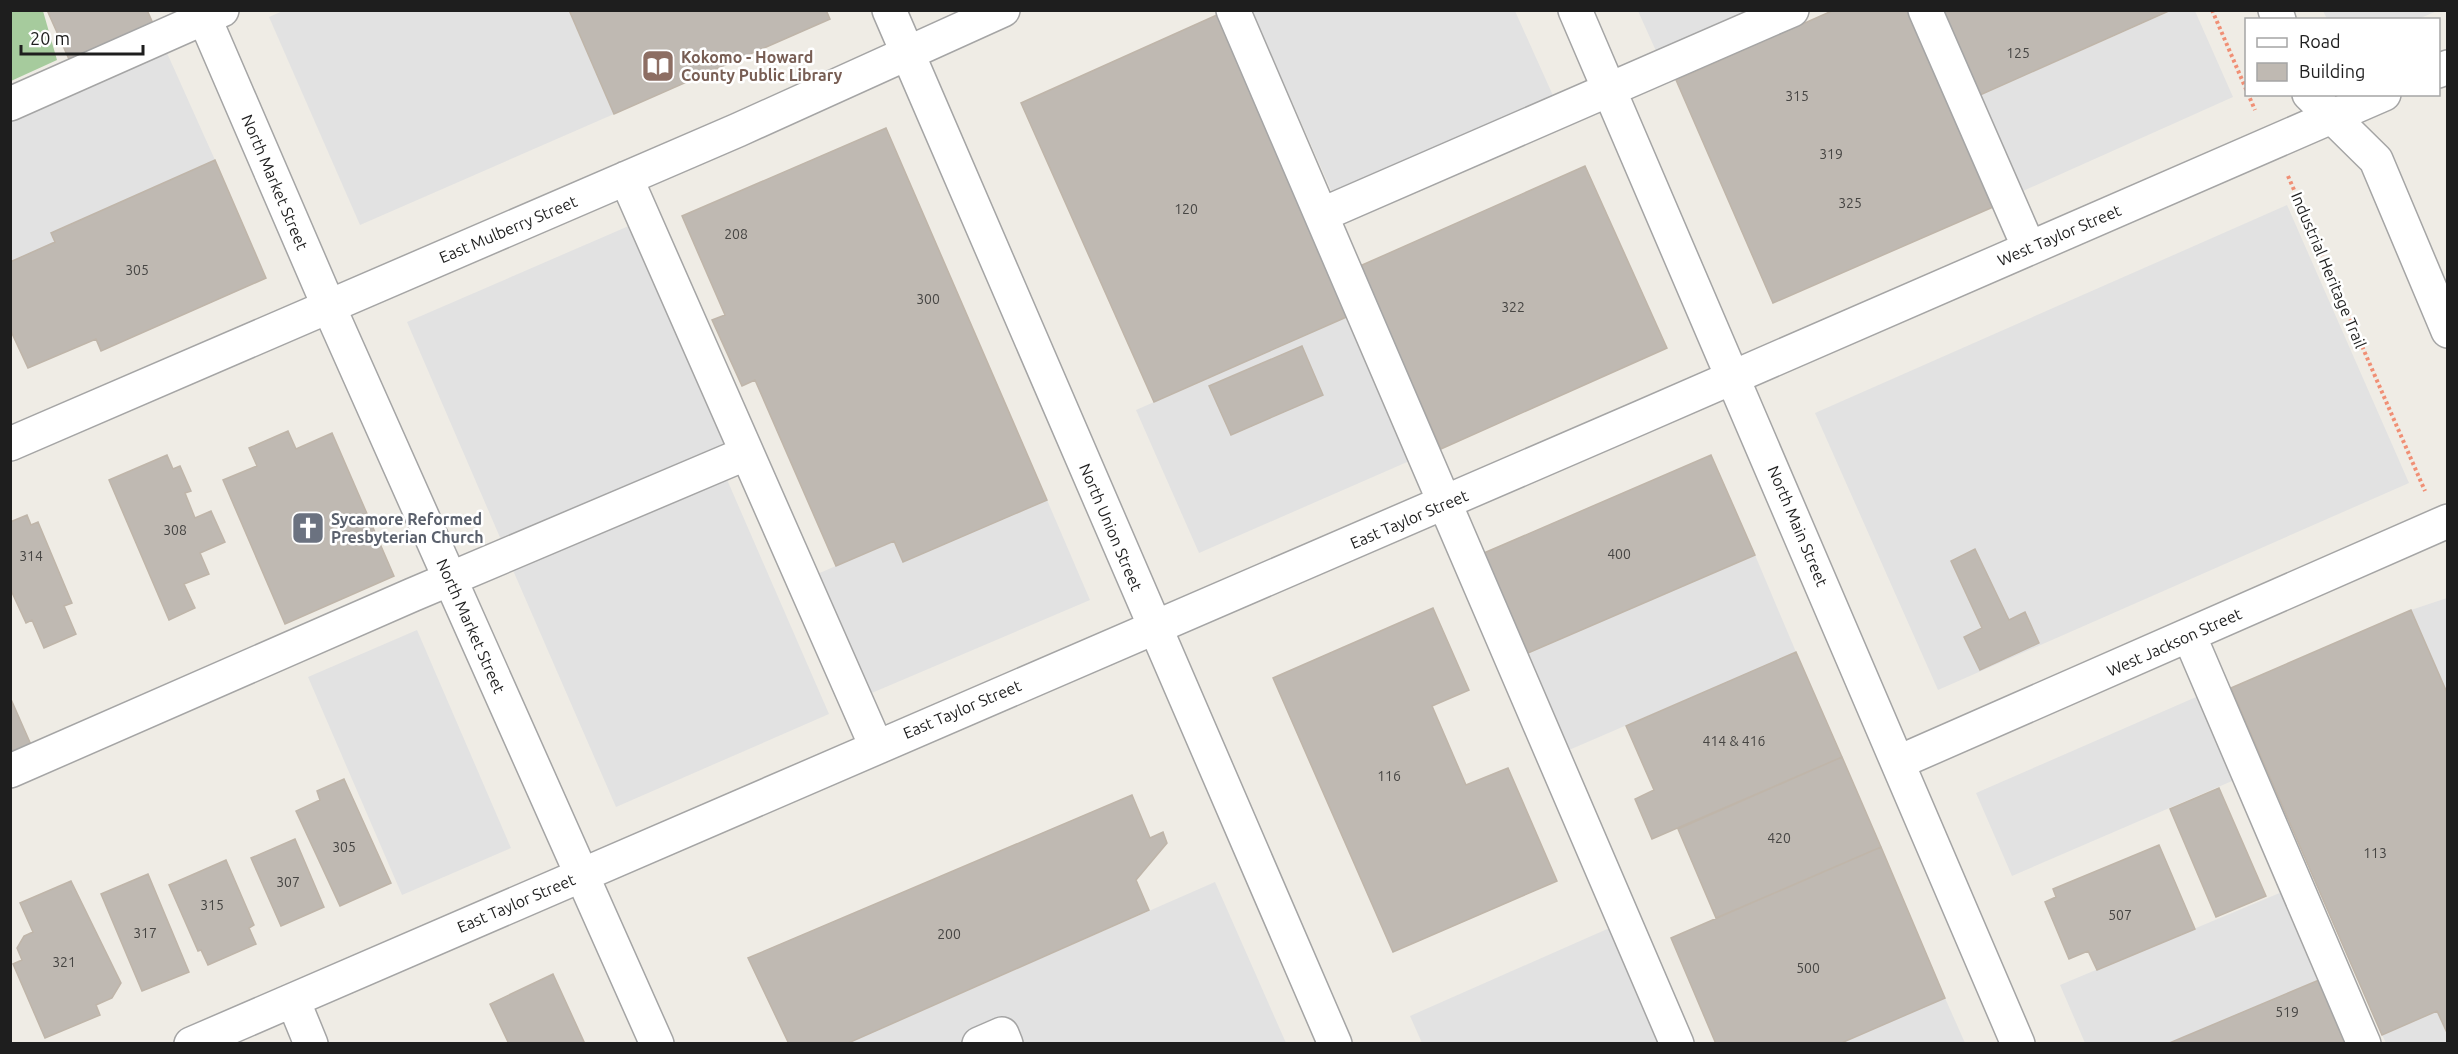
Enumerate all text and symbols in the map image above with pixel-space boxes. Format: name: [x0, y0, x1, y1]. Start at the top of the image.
scale bar: [21, 18, 142, 56]
legend: [2245, 18, 2440, 96]
text: 20 m: [30, 28, 70, 48]
text: Road: [2299, 31, 2341, 51]
house number: 125: [2006, 45, 2030, 61]
library icon: Kokomo - Howard County Public Library: [640, 48, 676, 84]
place label: Kokomo - Howard County Public Library: [681, 48, 843, 84]
text: Building: [2299, 61, 2365, 81]
house number: 315: [1785, 88, 1809, 104]
street label: North Market Street: [238, 112, 312, 253]
house number: 319: [1819, 146, 1843, 162]
street label: Industrial Heritage Trail: [2288, 189, 2370, 351]
street label: East Mulberry Street: [436, 192, 580, 266]
house number: 325: [1838, 195, 1862, 211]
house number: 120: [1174, 201, 1198, 217]
street label: West Taylor Street: [1995, 201, 2124, 269]
house number: 208: [724, 226, 748, 242]
house number: 305: [125, 262, 149, 278]
house number: 300: [916, 291, 940, 307]
house number: 322: [1501, 299, 1525, 315]
street label: North Union Street: [1076, 461, 1146, 594]
street label: North Main Street: [1764, 463, 1832, 590]
street label: East Taylor Street: [1347, 486, 1471, 552]
church icon: Sycamore Reformed Presbyterian Church: [290, 510, 326, 546]
place label: Sycamore Reformed Presbyterian Church: [331, 510, 484, 546]
house number: 308: [163, 522, 187, 538]
house number: 400: [1607, 546, 1631, 562]
house number: 314: [19, 548, 43, 564]
street label: North Market Street: [433, 556, 509, 697]
street label: West Jackson Street: [2104, 604, 2245, 680]
street label: East Taylor Street: [900, 676, 1024, 742]
house number: 414 & 416: [1703, 733, 1766, 749]
house number: 116: [1377, 768, 1401, 784]
house number: 420: [1767, 830, 1791, 846]
house number: 305: [332, 839, 356, 855]
house number: 113: [2363, 845, 2387, 861]
street label: East Taylor Street: [454, 870, 578, 936]
house number: 307: [276, 874, 300, 890]
house number: 315: [200, 897, 224, 913]
house number: 507: [2108, 907, 2132, 923]
house number: 317: [133, 925, 157, 941]
house number: 200: [937, 926, 961, 942]
house number: 321: [52, 954, 76, 970]
house number: 500: [1796, 960, 1820, 976]
house number: 519: [2275, 1004, 2299, 1020]

